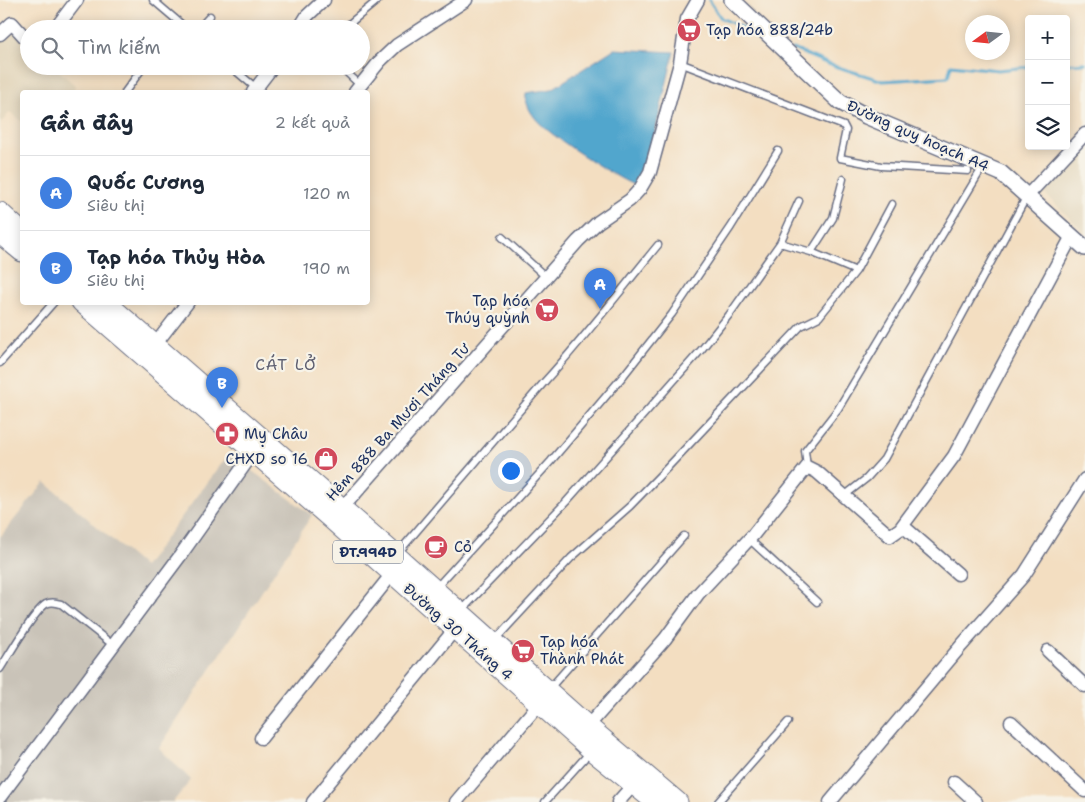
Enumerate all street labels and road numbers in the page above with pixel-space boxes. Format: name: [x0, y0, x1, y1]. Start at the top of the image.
street label: Đường quy hoạch A4: [844, 96, 992, 176]
street label: Hẻm 888 Ba Mươi Tháng Tư: [321, 338, 475, 505]
road number: ĐT.994D: [333, 540, 403, 564]
street label: Đường 30 Tháng 4: [399, 579, 517, 685]

